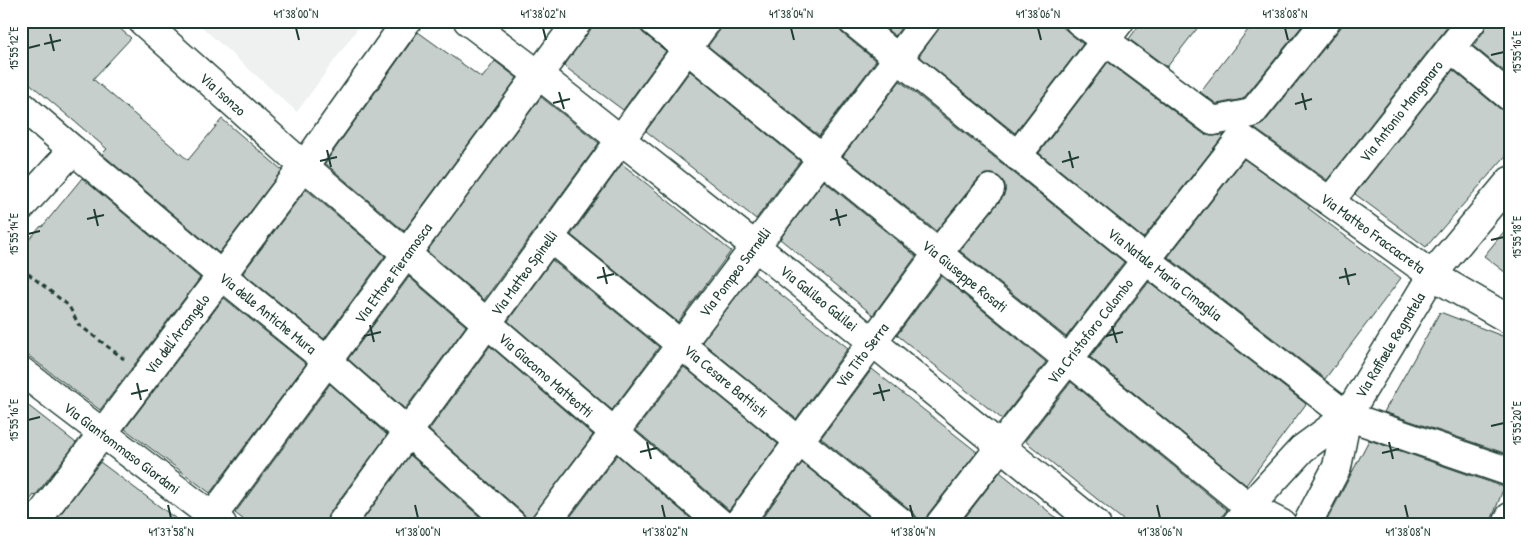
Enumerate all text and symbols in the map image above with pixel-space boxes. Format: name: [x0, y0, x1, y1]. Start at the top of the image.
text: 41°38'00"N: [274, 5, 318, 22]
text: 41°38'02"N: [520, 5, 566, 22]
text: 41°38'04"N: [769, 5, 813, 22]
text: 41°38'06"N: [1016, 5, 1060, 22]
text: 41°38'08"N: [1263, 5, 1307, 22]
text: 15°55'12"E: [5, 26, 22, 70]
text: 15°55'16"E: [1508, 30, 1525, 73]
street label: Via Antonio Manganaro: [1354, 55, 1448, 167]
street label: Via Isonzo: [195, 68, 251, 120]
street label: Via Matteo Fraccacreta: [1316, 188, 1430, 278]
text: 15°55'14"E: [5, 212, 22, 255]
text: 15°55'18"E: [1508, 215, 1525, 258]
street label: Via Ettore Fieramosca: [349, 218, 437, 328]
street label: Via Pompeo Sarnelli: [694, 223, 776, 321]
street label: Via Natale Maria Cimaglia: [1103, 223, 1227, 326]
street label: Via Matteo Spinelli: [486, 226, 562, 320]
street label: Via Giuseppe Rosati: [918, 235, 1012, 317]
street label: Via Galileo Galilei: [776, 260, 862, 336]
street label: Via delle Antiche Mura: [215, 267, 321, 359]
street label: Via Cristoforo Colombo: [1042, 274, 1138, 388]
street label: Via Raffaele Regnatela: [1350, 288, 1430, 402]
street label: Via dell'Arcangelo: [140, 289, 214, 379]
street label: Via Tito Serra: [831, 318, 893, 392]
street label: Via Giacomo Matteotti: [494, 328, 598, 422]
street label: Via Cesare Battisti: [680, 340, 772, 422]
street label: Via Giantommaso Giordani: [59, 397, 185, 499]
text: 15°55'16"E: [5, 398, 22, 441]
text: 15°55'20"E: [1508, 400, 1525, 445]
text: 41°37'58"N: [148, 523, 194, 540]
text: 41°38'00"N: [396, 523, 440, 540]
text: 41°38'02"N: [642, 523, 688, 540]
text: 41°38'04"N: [891, 523, 935, 540]
text: 41°38'06"N: [1138, 523, 1182, 540]
text: 41°38'08"N: [1386, 523, 1430, 540]

